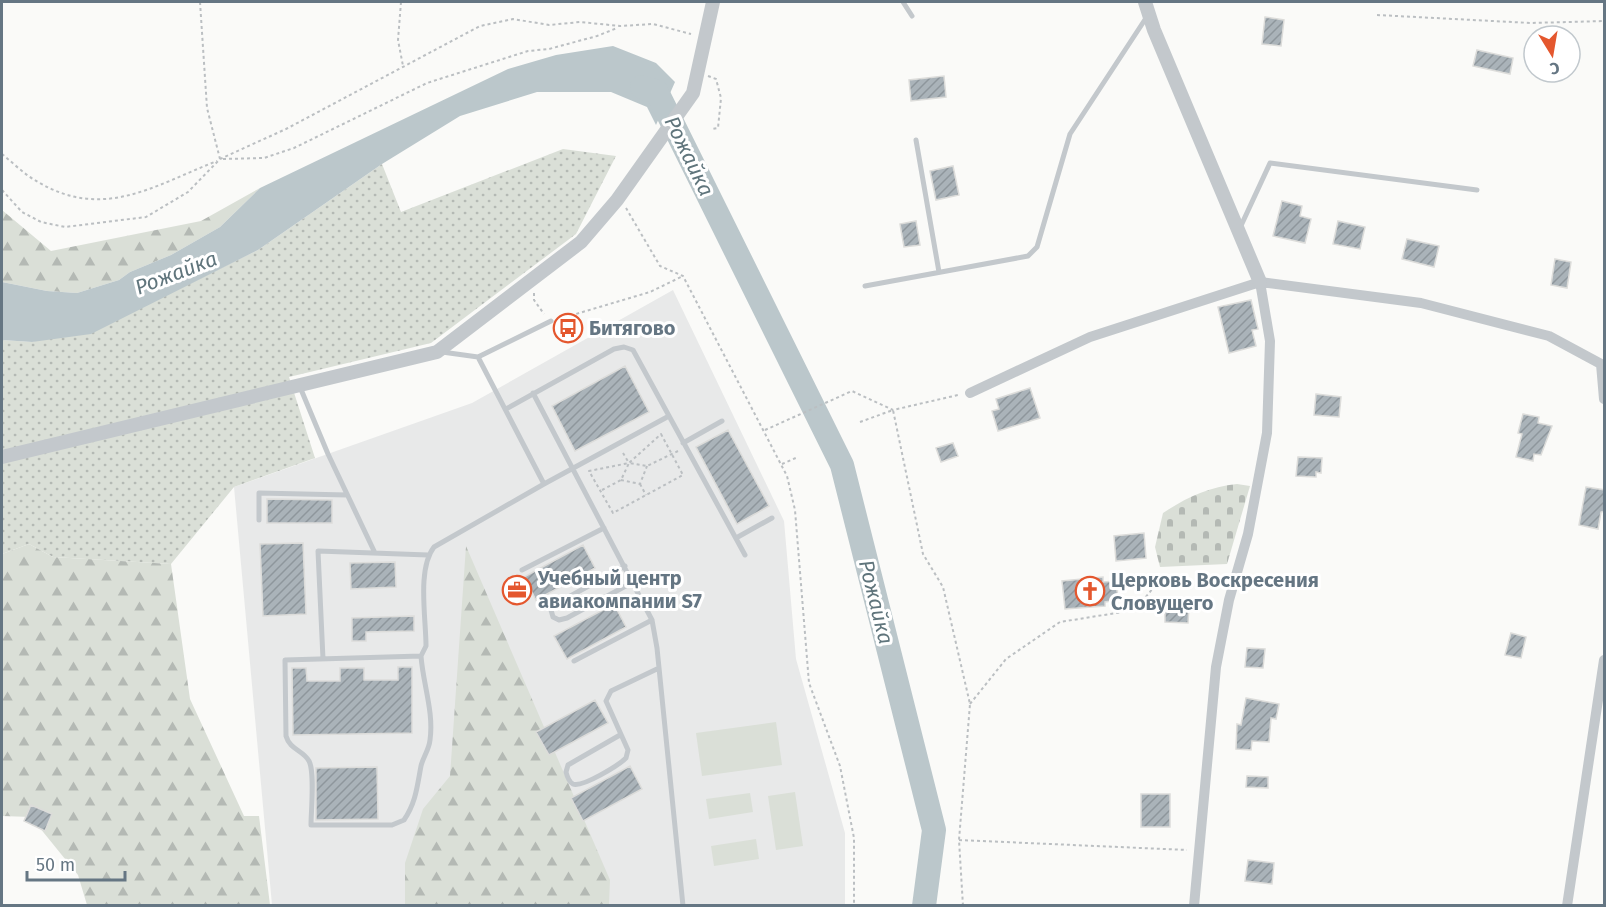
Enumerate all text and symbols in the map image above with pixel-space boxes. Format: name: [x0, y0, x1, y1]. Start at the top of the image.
north arrow: [1522, 24, 1582, 84]
text: С: [1548, 58, 1561, 79]
water label: Рожайка: [658, 112, 720, 200]
water label: Рожайка: [131, 245, 221, 301]
bus stop icon: Битягово: [552, 312, 584, 344]
place label: Битягово: [589, 316, 676, 340]
water label: Рожайка: [853, 557, 899, 647]
place label: Учебный центр авиакомпании S7: [537, 566, 702, 613]
place label: Церковь Воскресения Словущего: [1111, 568, 1319, 615]
office icon: Учебный центр авиакомпании S7: [501, 574, 533, 606]
church icon: Церковь Воскресения Словущего: [1074, 575, 1106, 607]
scale bar: [27, 844, 124, 882]
text: 50 m: [36, 854, 75, 876]

